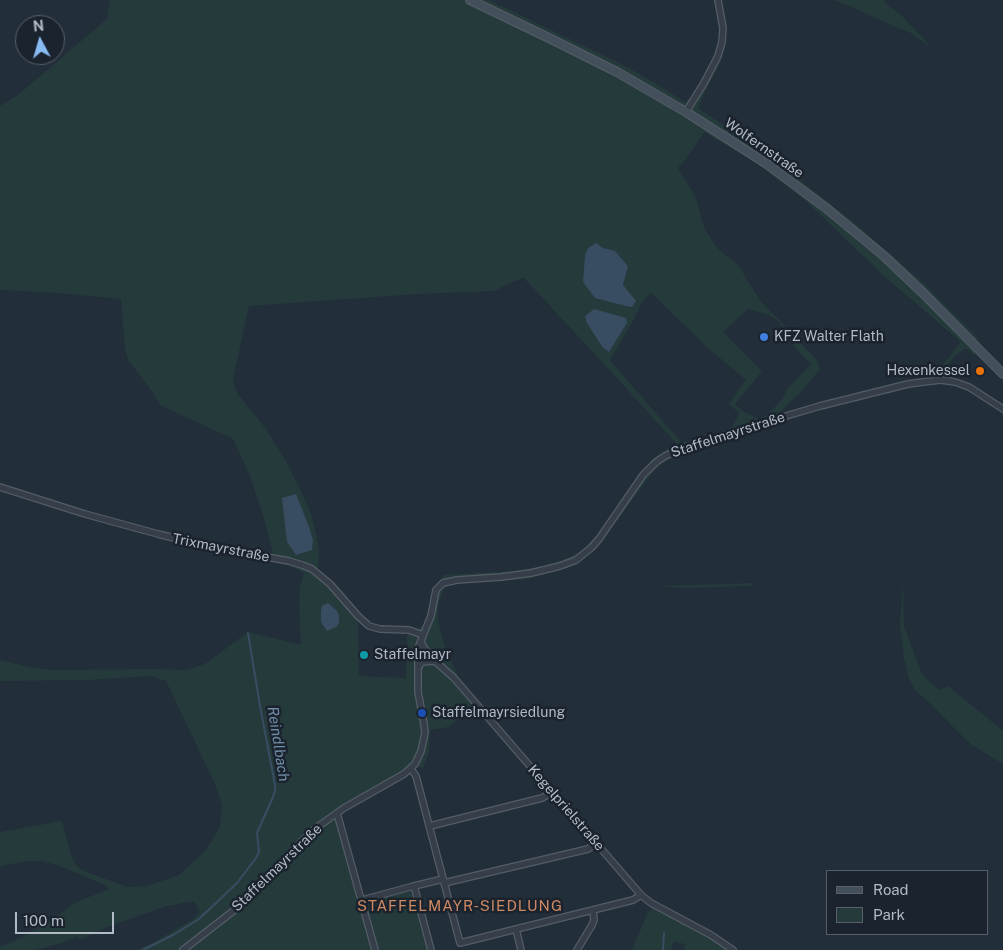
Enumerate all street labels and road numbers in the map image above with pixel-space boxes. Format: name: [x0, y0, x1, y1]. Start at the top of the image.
street label: Wolfernstraße: [721, 114, 807, 182]
street label: Staffelmayrstraße: [669, 409, 787, 461]
street label: Trixmayrstraße: [171, 530, 271, 566]
street label: Kegelprielstraße: [524, 762, 608, 854]
street label: Staffelmayrstraße: [228, 821, 326, 915]

